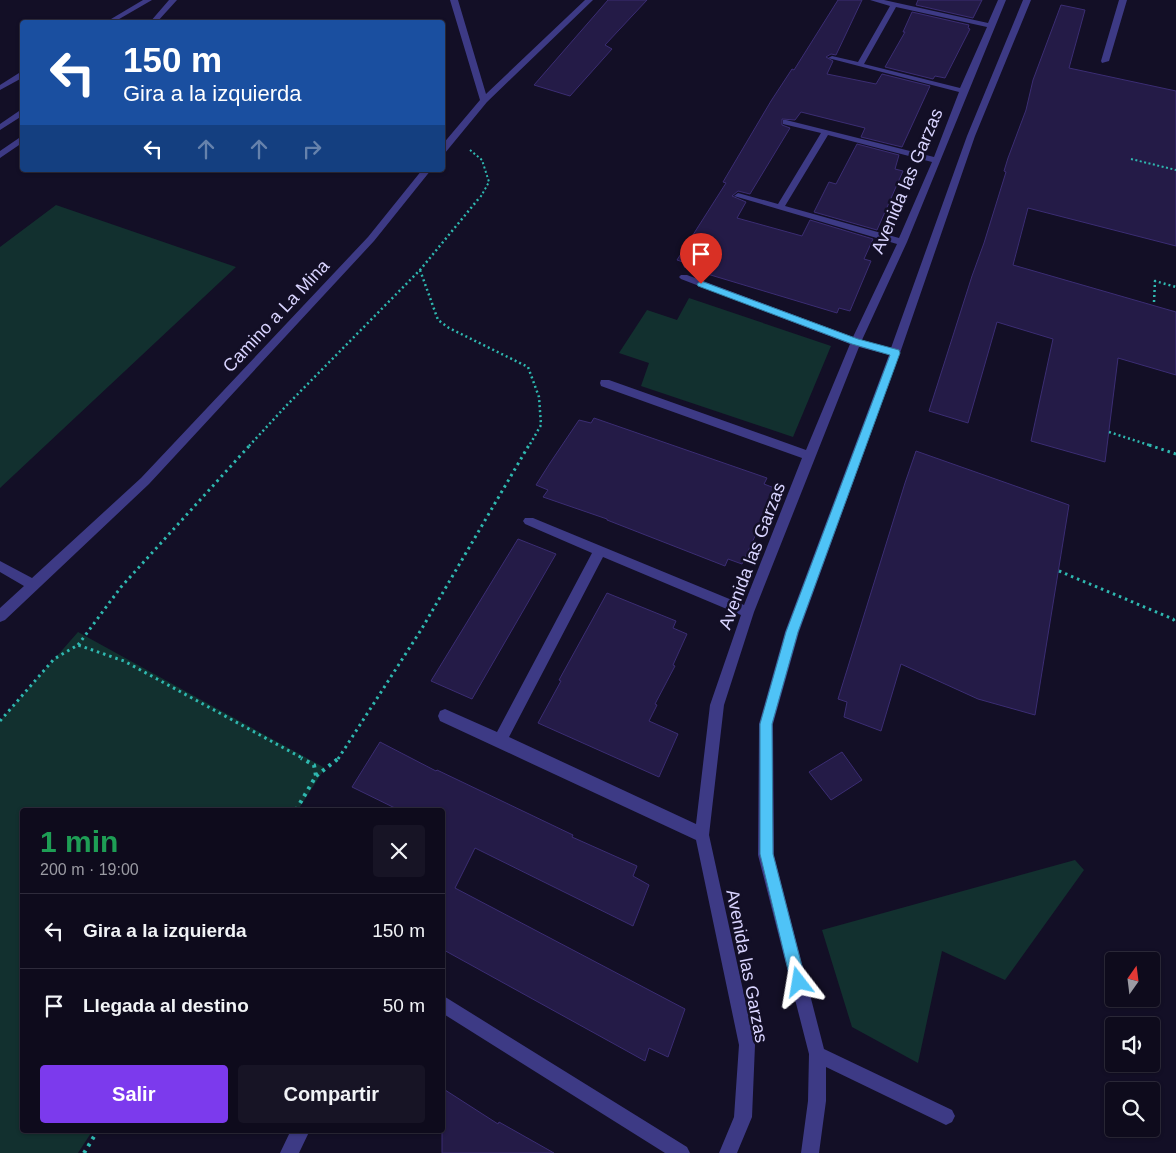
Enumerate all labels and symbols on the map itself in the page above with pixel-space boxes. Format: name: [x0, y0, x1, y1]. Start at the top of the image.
street label: Avenida las Garzas: [867, 105, 947, 257]
pin: [680, 233, 722, 284]
street label: Camino a La Mina: [219, 255, 334, 376]
street label: Avenida las Garzas: [715, 480, 789, 632]
street label: Avenida las Garzas: [722, 888, 772, 1044]
north arrow: [1105, 952, 1160, 1008]
position arrow: [772, 955, 824, 1007]

